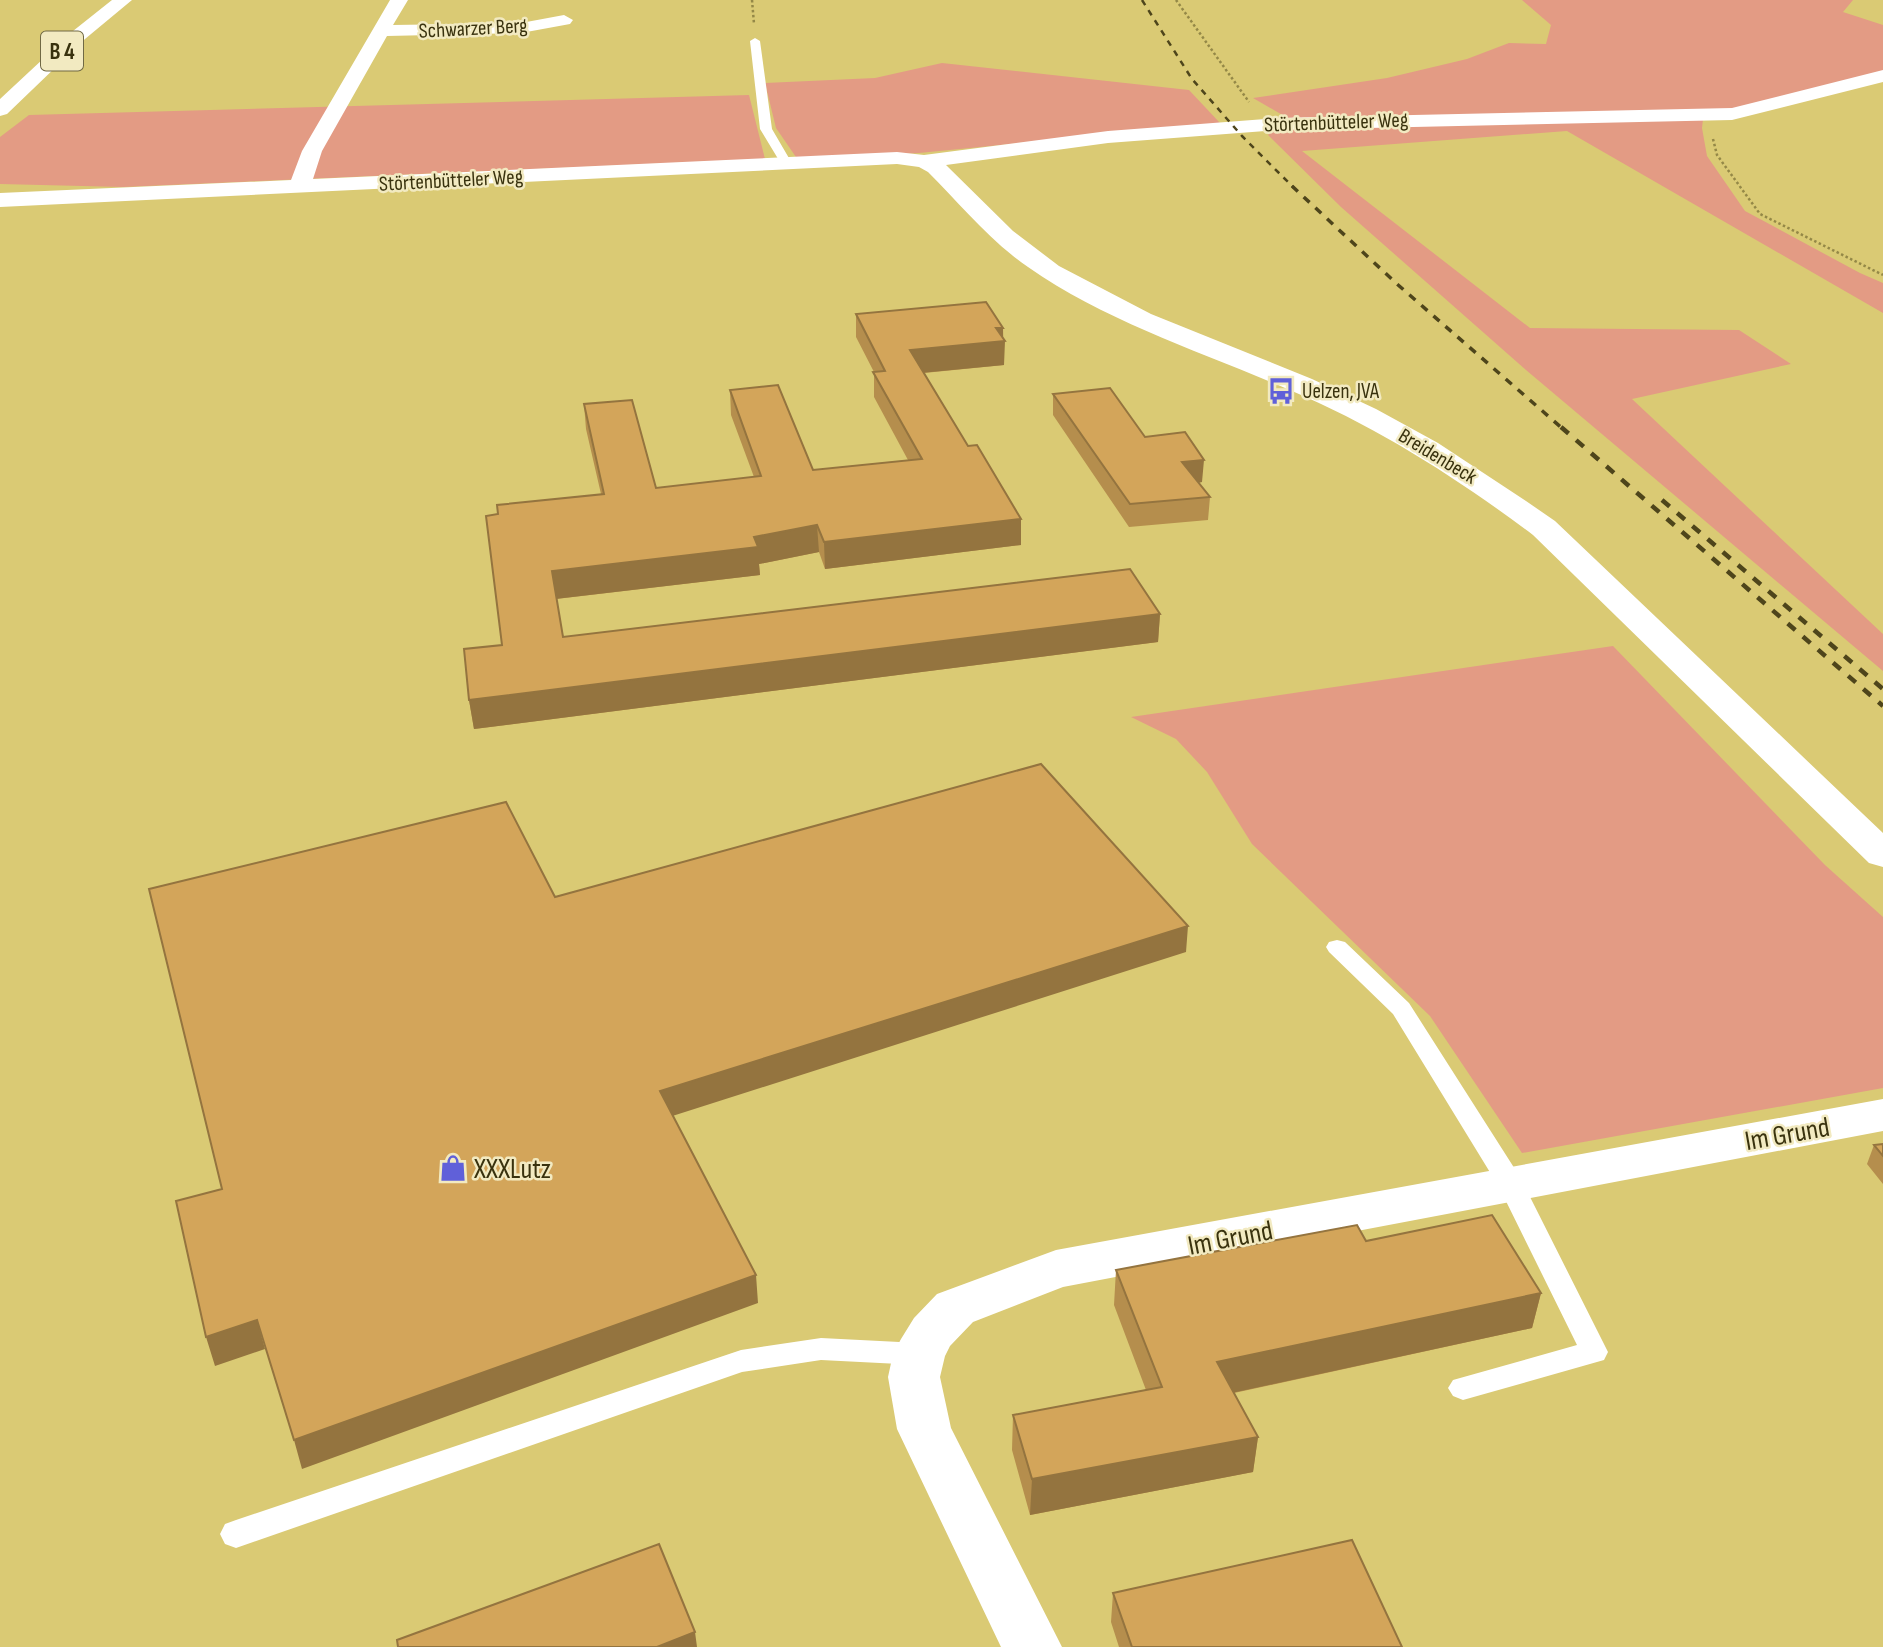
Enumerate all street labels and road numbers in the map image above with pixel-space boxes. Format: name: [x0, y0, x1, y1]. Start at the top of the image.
street label: Schwarzer Berg: [418, 13, 528, 44]
road number: B 4: [41, 32, 83, 70]
street label: Störtenbütteler Weg: [1263, 107, 1409, 138]
street label: Störtenbütteler Weg: [378, 164, 524, 197]
street label: Breidenbeck: [1394, 423, 1482, 490]
street label: Im Grund: [1742, 1111, 1832, 1158]
street label: Im Grund: [1185, 1214, 1275, 1263]

